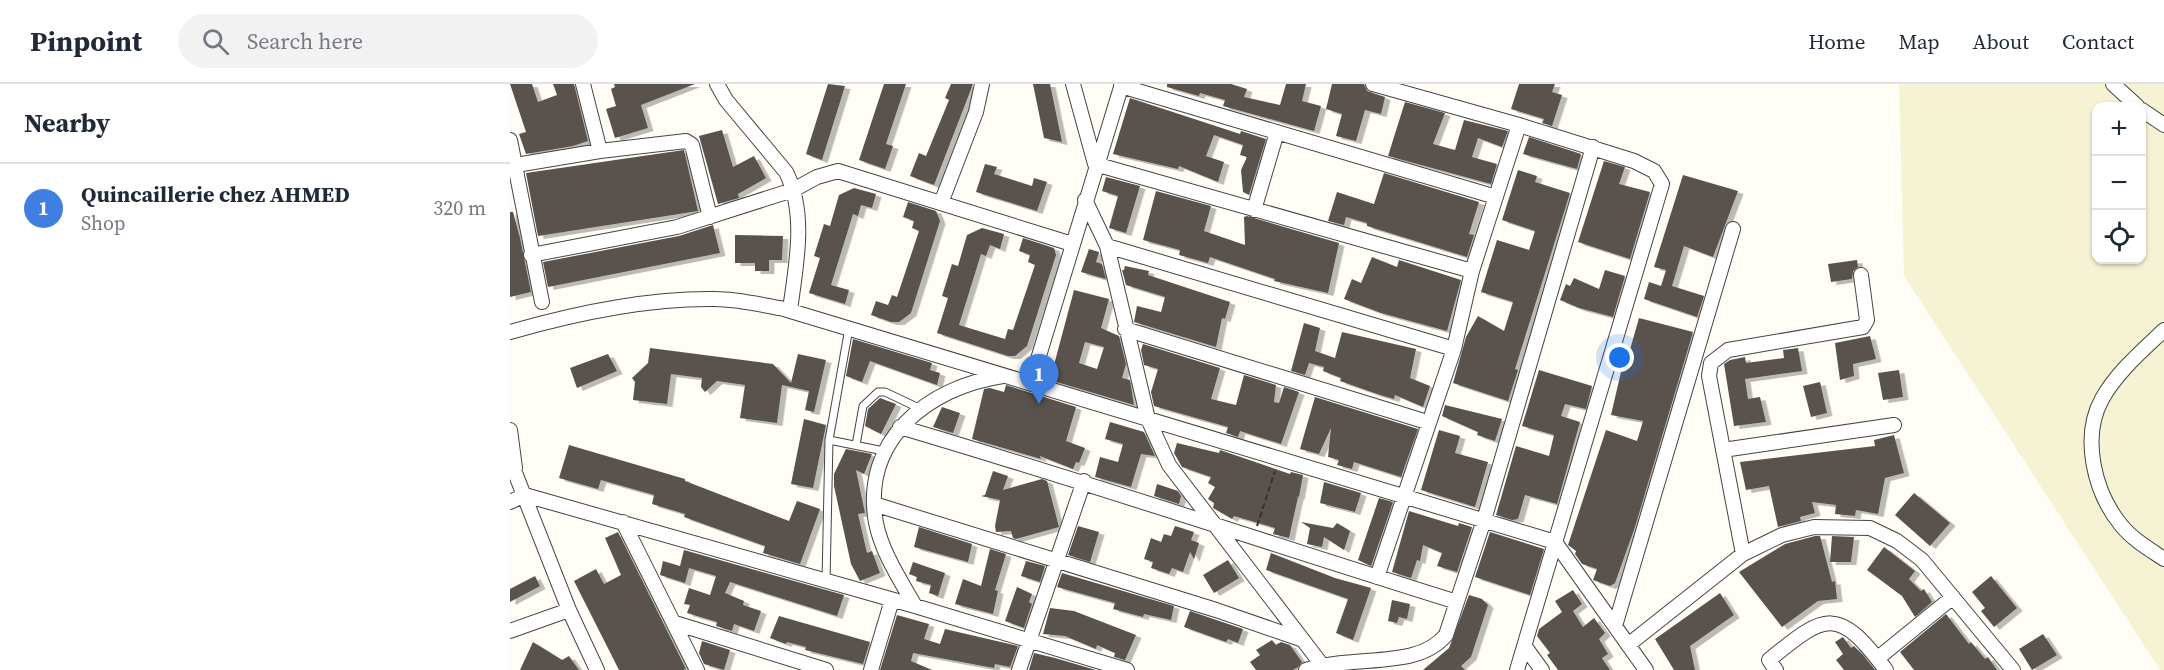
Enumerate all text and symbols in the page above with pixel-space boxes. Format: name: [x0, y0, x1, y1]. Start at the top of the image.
search box: [178, 14, 598, 68]
text: Pinpoint: [30, 22, 142, 60]
icon: search: [199, 25, 232, 58]
text: Search here: [247, 26, 363, 56]
text: Home: [1808, 27, 1866, 56]
text: Map: [1899, 27, 1940, 56]
text: About: [1973, 27, 2029, 56]
text: Contact: [2062, 27, 2134, 56]
map controls: [2092, 102, 2146, 264]
button: +: [2092, 102, 2146, 156]
text: Nearby: [24, 105, 110, 141]
button: −: [2092, 156, 2146, 210]
text: Quincaillerie chez AHMED: [81, 179, 350, 209]
text: 1: [38, 194, 49, 222]
text: 320 m: [433, 194, 486, 222]
text: Shop: [81, 209, 126, 237]
button: locate: [2092, 210, 2146, 264]
your location: [1605, 343, 1634, 372]
pin: 1: [1020, 354, 1058, 404]

